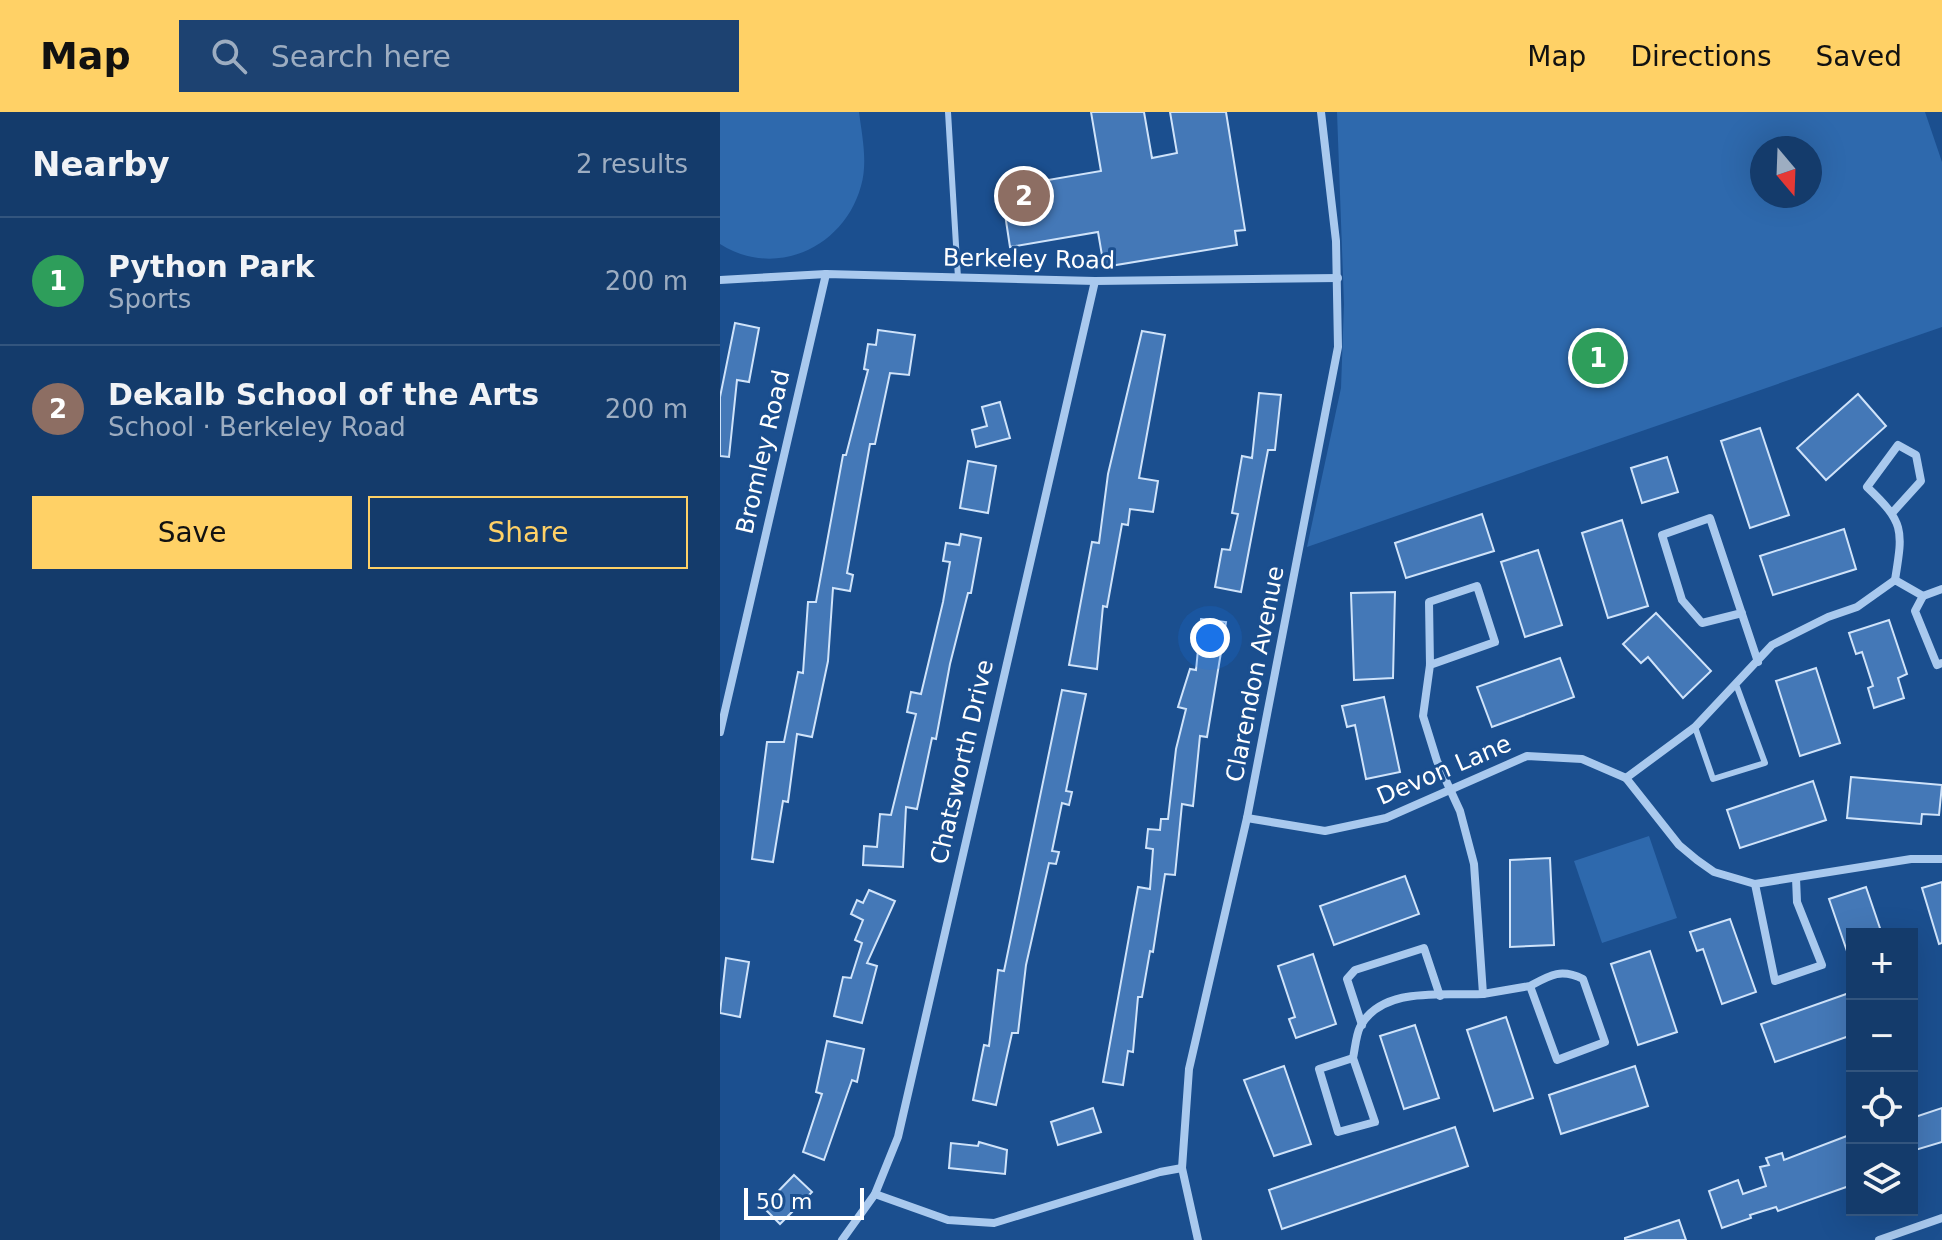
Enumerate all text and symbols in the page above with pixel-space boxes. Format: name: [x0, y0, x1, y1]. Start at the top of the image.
search box: [179, 20, 739, 92]
text: Map: [40, 34, 131, 78]
icon: search: [207, 34, 251, 78]
text: Search here: [271, 39, 451, 74]
text: Map: [1527, 40, 1586, 73]
text: Directions: [1630, 40, 1771, 73]
text: Saved: [1815, 40, 1902, 73]
north arrow: [1750, 136, 1822, 208]
text: Nearby: [32, 144, 170, 184]
text: 2 results: [576, 149, 688, 179]
pin: 2: [998, 166, 1050, 226]
street label: Berkeley Road: [943, 243, 1115, 275]
text: Python Park: [108, 249, 314, 284]
text: 1: [49, 266, 67, 296]
text: 200 m: [605, 266, 688, 296]
text: Sports: [108, 284, 191, 314]
pin: 1: [1572, 328, 1624, 388]
street label: Bromley Road: [731, 367, 795, 537]
text: Dekalb School of the Arts: [108, 377, 539, 412]
text: 2: [49, 394, 67, 424]
text: 200 m: [605, 394, 688, 424]
text: School · Berkeley Road: [108, 412, 406, 442]
button: Save: [32, 496, 352, 569]
button: Share: [368, 496, 688, 569]
street label: Clarendon Avenue: [1220, 564, 1290, 784]
your location: [1190, 618, 1230, 658]
street label: Chatsworth Drive: [925, 657, 999, 867]
street label: Devon Lane: [1373, 729, 1515, 811]
map controls: [1846, 928, 1918, 1216]
button: +: [1846, 928, 1918, 1000]
button: −: [1846, 1000, 1918, 1072]
button: locate: [1846, 1072, 1918, 1144]
button: layers: [1846, 1144, 1918, 1216]
scale bar: [744, 1184, 864, 1220]
text: 50 m: [756, 1189, 812, 1214]

